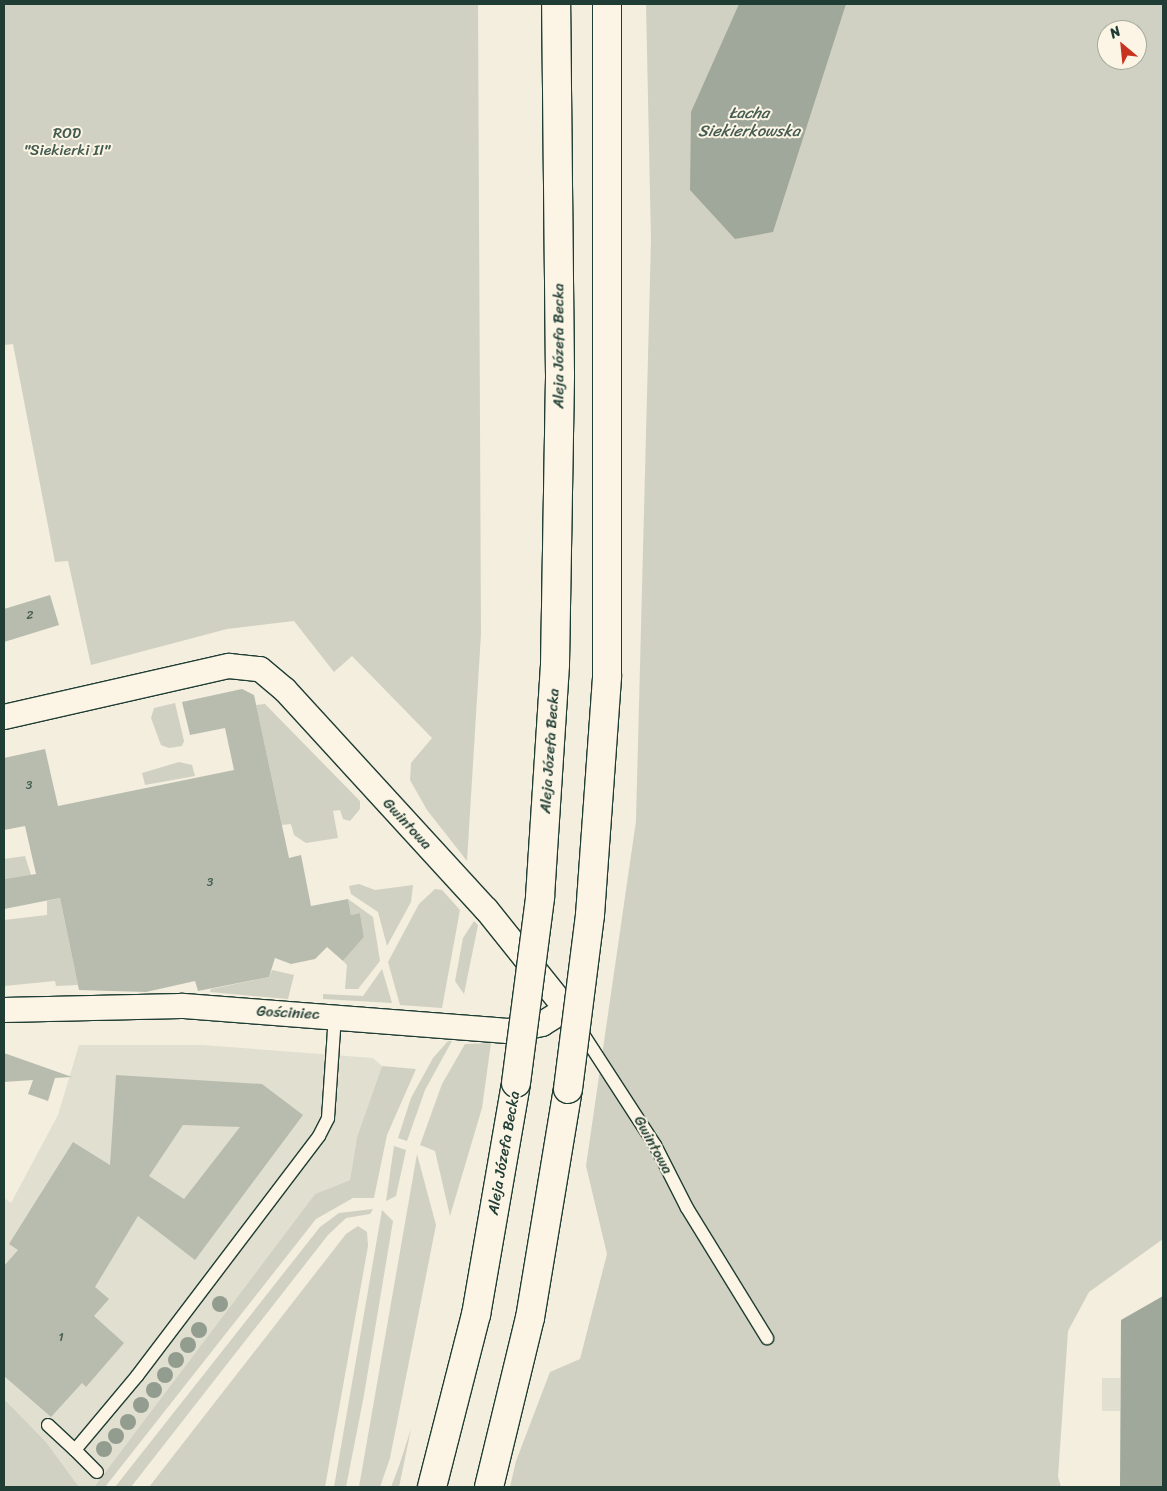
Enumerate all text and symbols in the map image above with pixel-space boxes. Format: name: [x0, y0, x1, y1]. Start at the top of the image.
text: N: [1105, 19, 1125, 46]
north arrow: [1097, 20, 1147, 70]
water label: Łacha Siekierkowska: [698, 103, 800, 141]
park label: ROD "Siekierki II": [24, 124, 110, 159]
street label: Aleja Józefa Becka: [550, 283, 568, 409]
house number: 2: [27, 609, 33, 623]
street label: Aleja Józefa Becka: [537, 688, 563, 814]
house number: 3: [26, 779, 32, 793]
street label: Gwintowa: [379, 795, 435, 853]
house number: 3: [207, 876, 213, 890]
street label: Gościniec: [256, 1002, 320, 1024]
street label: Aleja Józefa Becka: [484, 1090, 524, 1216]
street label: Gwintowa: [630, 1113, 676, 1177]
house number: 1: [58, 1331, 64, 1345]

